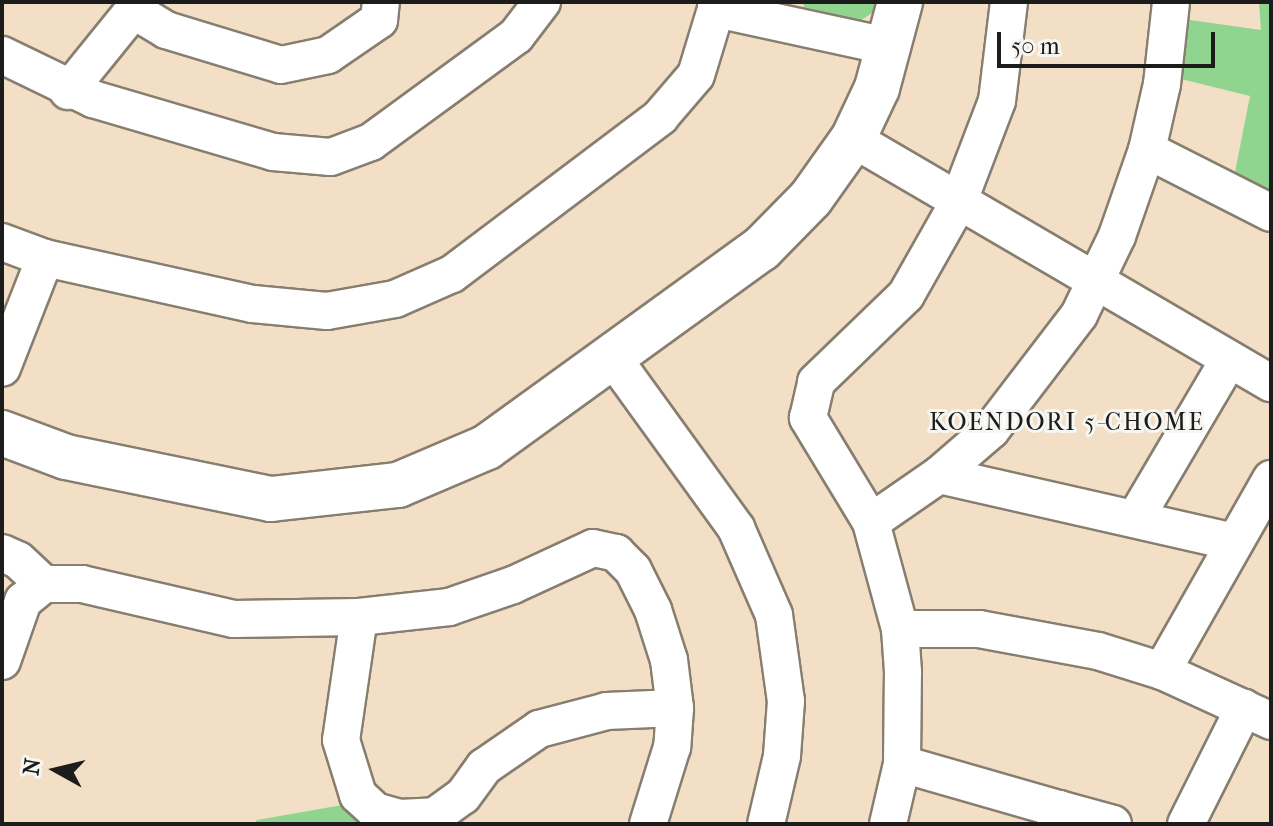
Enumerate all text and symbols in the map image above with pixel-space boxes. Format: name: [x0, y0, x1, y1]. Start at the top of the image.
scale bar: [1001, 16, 1219, 66]
text: 50 m: [1011, 32, 1060, 60]
district label: KOENDORI 5-CHOME: [929, 409, 1205, 437]
north arrow: [16, 730, 96, 810]
text: N: [18, 757, 46, 777]

